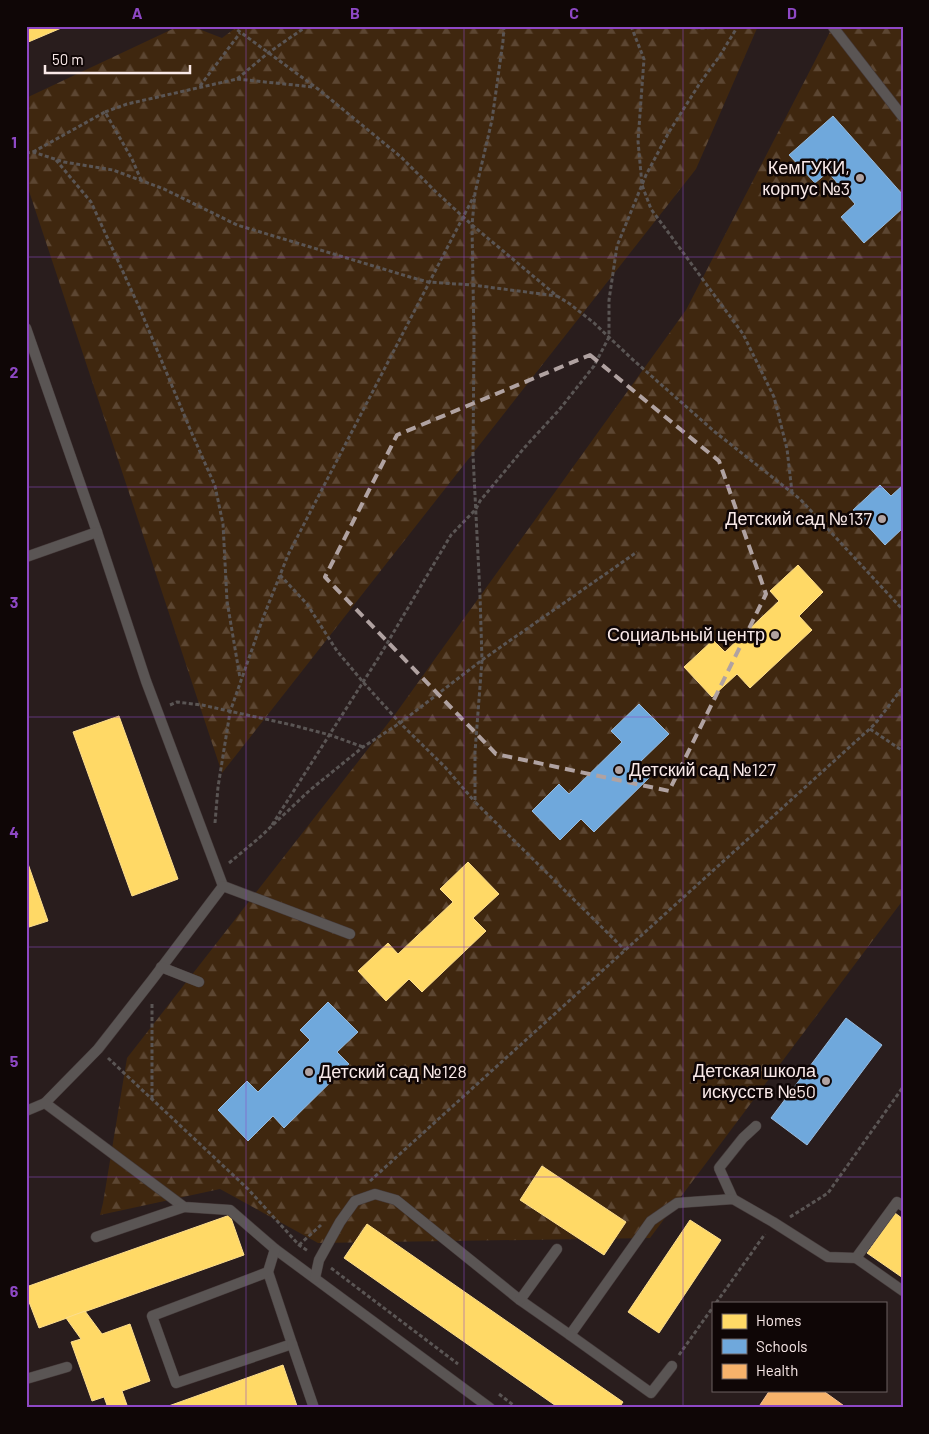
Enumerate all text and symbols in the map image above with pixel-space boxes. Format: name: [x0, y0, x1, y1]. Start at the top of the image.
text: A: [132, 3, 143, 22]
text: B: [350, 3, 360, 22]
text: C: [569, 3, 579, 22]
text: D: [787, 3, 797, 22]
scale bar: [45, 42, 190, 74]
text: 50 m: [52, 50, 84, 68]
text: 1: [11, 132, 17, 151]
place label: КемГУКИ, корпус №3: [762, 156, 850, 199]
marker: КемГУКИ, корпус №3: [854, 172, 866, 184]
text: 2: [10, 362, 19, 381]
place label: Детский сад №137: [725, 507, 872, 529]
marker: Детский сад №137: [876, 513, 888, 525]
text: 3: [10, 592, 18, 611]
place label: Социальный центр: [607, 623, 765, 645]
marker: Социальный центр: [769, 629, 781, 641]
place label: Детский сад №127: [629, 758, 777, 780]
marker: Детский сад №127: [613, 764, 625, 776]
text: 4: [9, 822, 19, 841]
text: 5: [10, 1051, 19, 1070]
place label: Детская школа искусств №50: [693, 1059, 817, 1102]
place label: Детский сад №128: [319, 1060, 467, 1082]
marker: Детский сад №128: [303, 1066, 315, 1078]
marker: Детская школа искусств №50: [820, 1075, 832, 1087]
text: 6: [10, 1281, 19, 1300]
legend: [712, 1302, 886, 1392]
text: Homes: [756, 1311, 801, 1329]
text: Schools: [756, 1337, 808, 1355]
text: Health: [756, 1361, 798, 1379]

